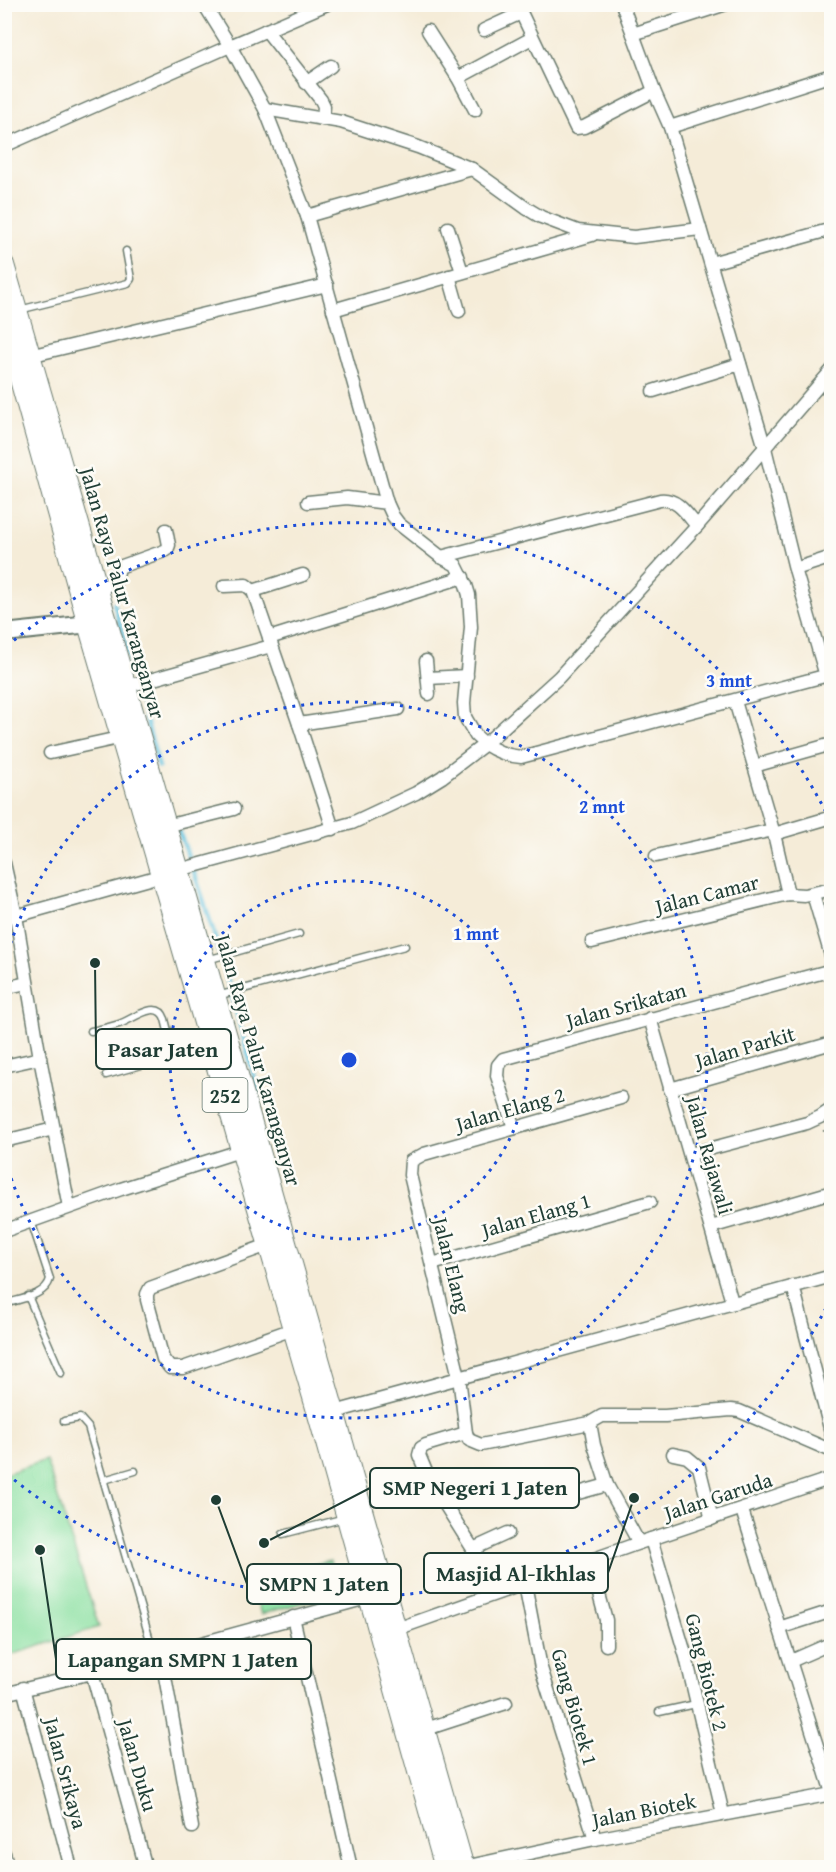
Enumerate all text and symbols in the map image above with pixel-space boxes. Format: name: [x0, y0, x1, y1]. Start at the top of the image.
street label: Jalan Raya Palur Karanganyar: [71, 461, 174, 723]
text: 3 mnt: [706, 667, 752, 694]
text: 2 mnt: [579, 793, 625, 820]
street label: Jalan Camar: [649, 866, 762, 923]
text: 1 mnt: [453, 920, 499, 947]
street label: Jalan Raya Palur Karanganyar: [207, 928, 310, 1190]
street label: Jalan Srikatan: [560, 974, 690, 1037]
street label: Jalan Parkit: [689, 1018, 799, 1077]
callout: Pasar Jaten: [96, 1029, 231, 1069]
text: Pasar Jaten: [108, 1033, 218, 1065]
centre of rings: [339, 1050, 359, 1070]
road number: 252: [202, 1078, 248, 1112]
street label: Jalan Elang 2: [449, 1079, 568, 1140]
street label: Jalan Rajawali: [677, 1089, 742, 1218]
street label: Jalan Elang 1: [475, 1185, 594, 1246]
street label: Jalan Elang: [424, 1211, 479, 1317]
street label: Jalan Garuda: [657, 1464, 776, 1529]
callout: SMP Negeri 1 Jaten: [370, 1468, 579, 1508]
text: SMP Negeri 1 Jaten: [382, 1471, 568, 1503]
callout: Masjid Al-Ikhlas: [424, 1553, 608, 1593]
text: Masjid Al-Ikhlas: [436, 1557, 596, 1589]
callout: SMPN 1 Jaten: [247, 1564, 401, 1604]
text: SMPN 1 Jaten: [259, 1567, 389, 1599]
street label: Gang Biotek 2: [677, 1610, 737, 1734]
callout: Lapangan SMPN 1 Jaten: [56, 1639, 311, 1679]
text: Lapangan SMPN 1 Jaten: [68, 1643, 298, 1675]
street label: Gang Biotek 1: [544, 1645, 606, 1769]
street label: Jalan Srikaya: [35, 1711, 96, 1832]
street label: Jalan Duku: [109, 1712, 166, 1816]
street label: Jalan Biotek: [586, 1785, 699, 1836]

